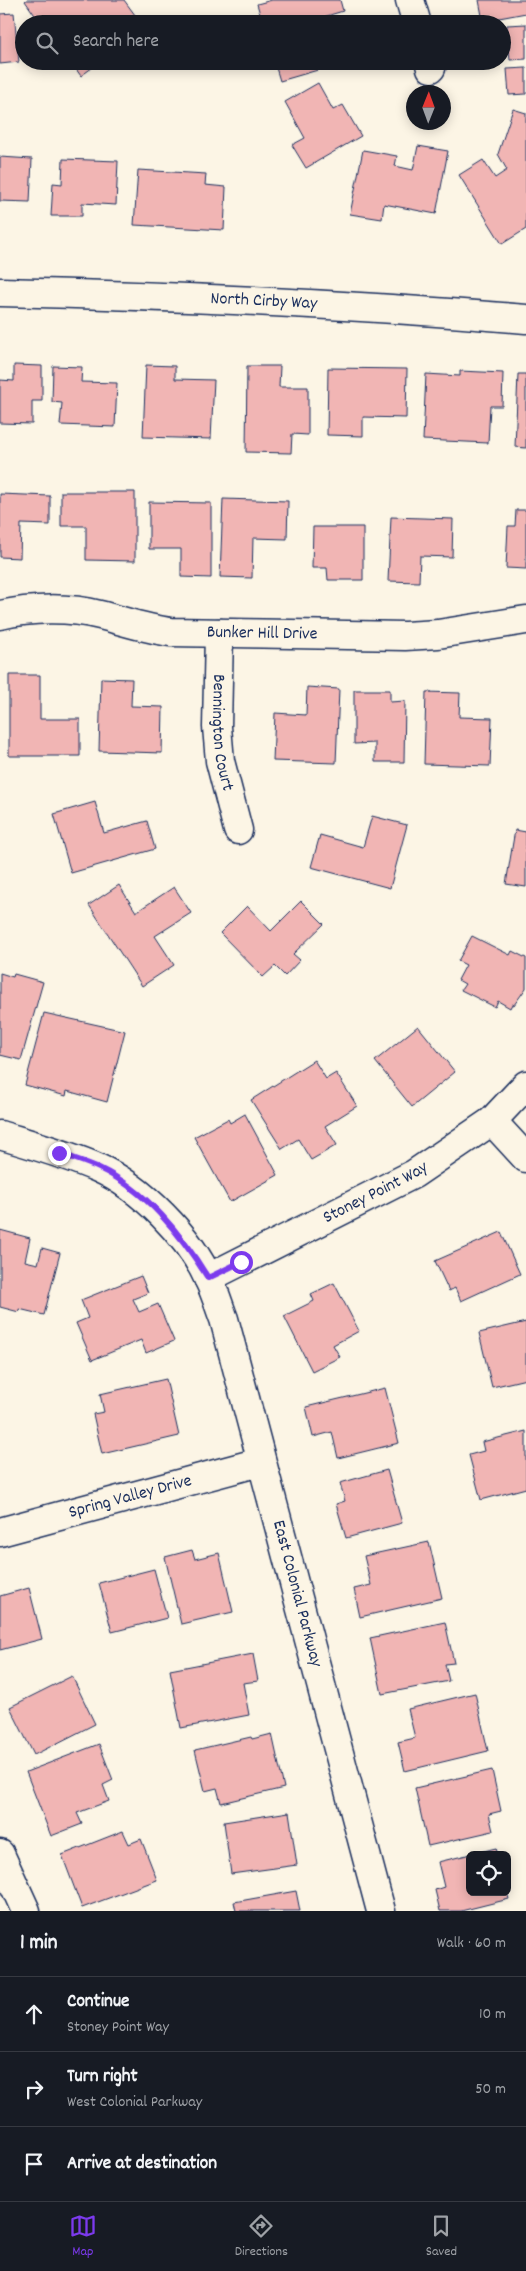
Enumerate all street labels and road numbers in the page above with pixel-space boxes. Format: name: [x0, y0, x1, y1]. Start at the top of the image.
street label: North Cirby Way: [210, 286, 319, 317]
street label: Bunker Hill Drive: [207, 620, 318, 647]
street label: Bennington Court: [205, 674, 240, 794]
street label: Stoney Point Way: [319, 1155, 434, 1230]
street label: Spring Valley Drive: [66, 1468, 195, 1525]
street label: East Colonial Parkway: [265, 1518, 328, 1670]

